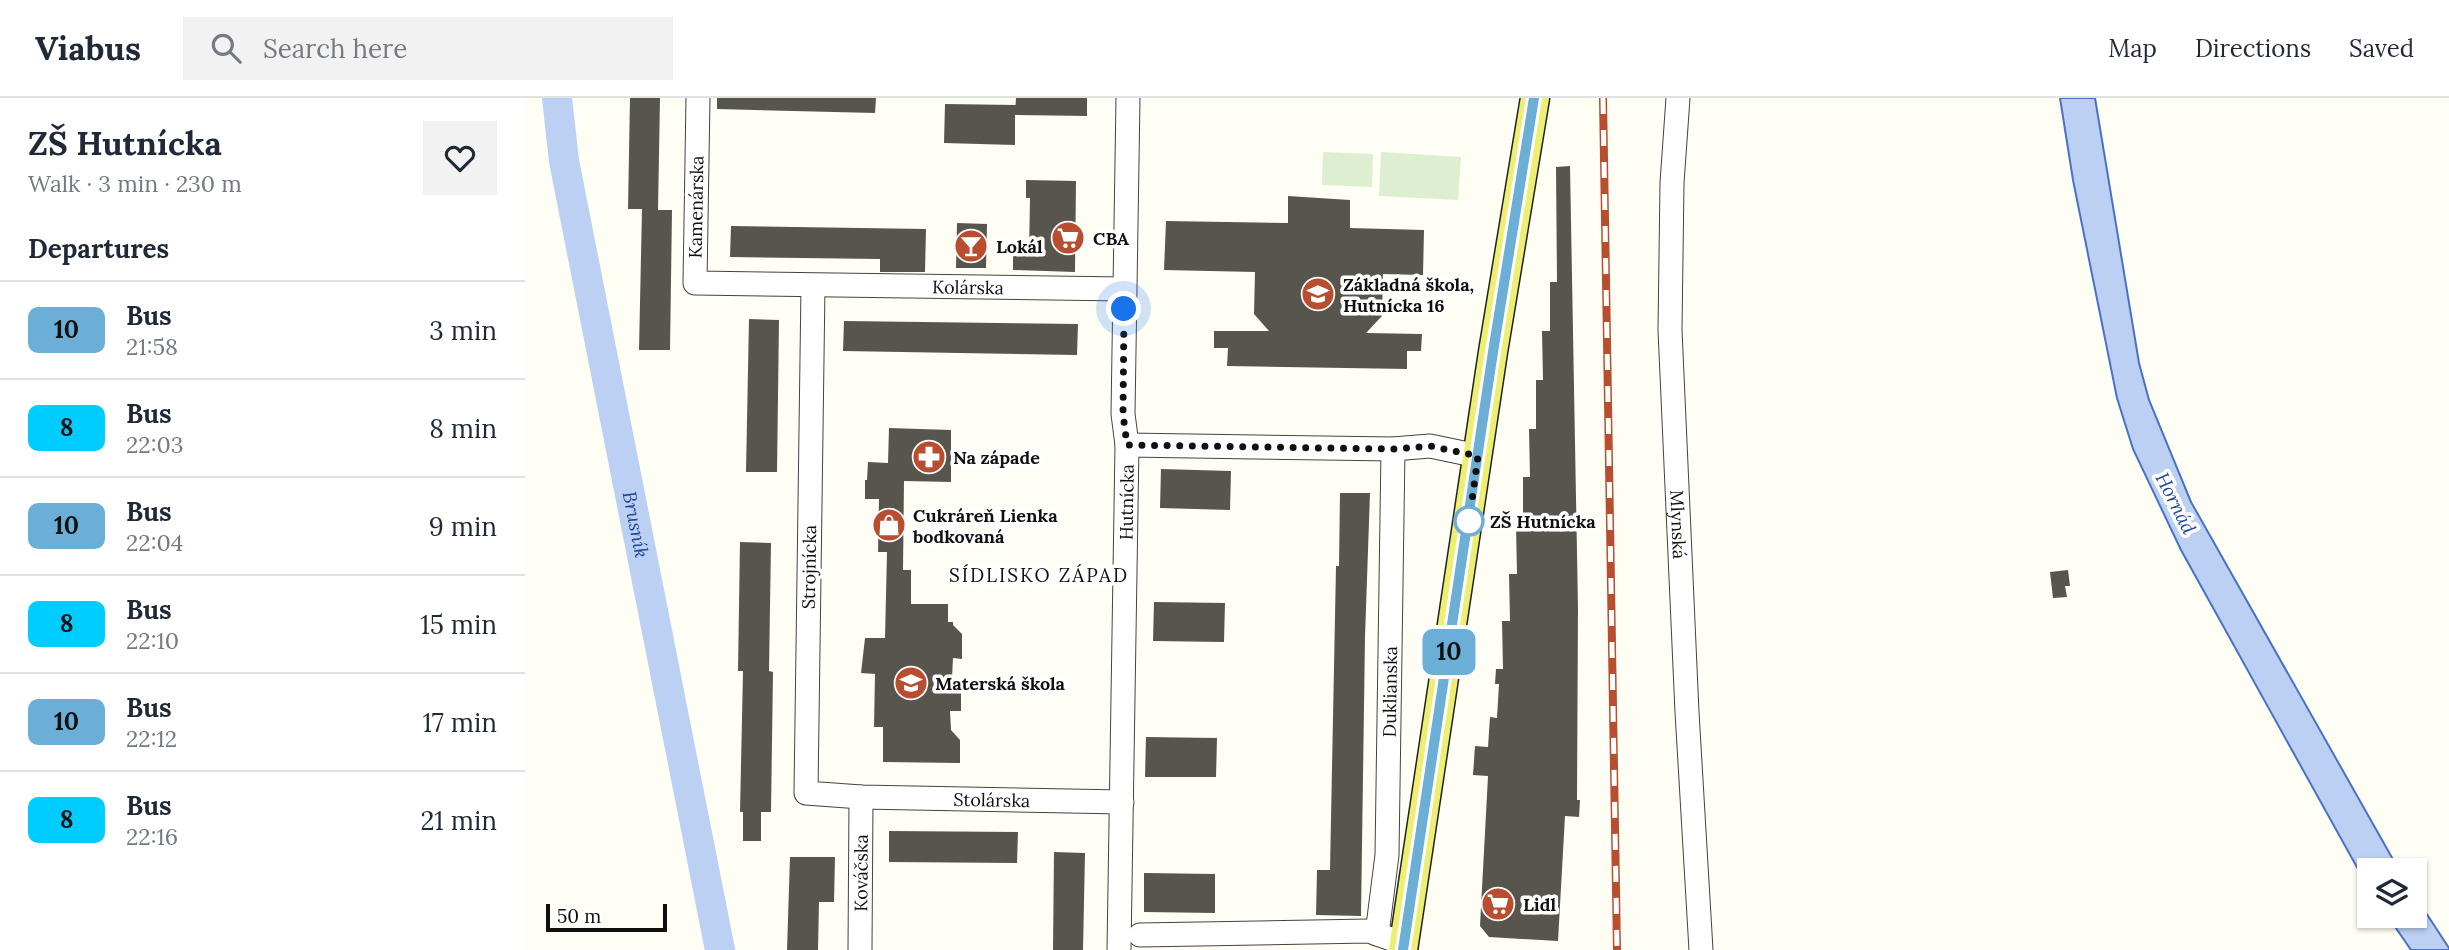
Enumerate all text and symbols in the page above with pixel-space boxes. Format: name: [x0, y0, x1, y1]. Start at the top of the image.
search box: [183, 17, 673, 80]
text: Viabus: [35, 27, 141, 69]
icon: search: [207, 29, 245, 67]
text: Search here: [263, 32, 407, 65]
text: Map: [2108, 33, 2157, 64]
text: Directions: [2195, 33, 2311, 64]
text: Saved: [2349, 33, 2414, 64]
button: heart: [423, 121, 497, 195]
text: ZŠ Hutnícka: [28, 122, 222, 164]
street label: Kamenárska: [684, 155, 708, 259]
text: Walk · 3 min · 230 m: [28, 169, 242, 198]
supermarket icon: CBA: [1049, 219, 1087, 257]
bar icon: Lokál: [952, 227, 990, 265]
place label: CBA: [1093, 227, 1129, 250]
text: Departures: [28, 232, 169, 265]
place label: Lokál: [996, 235, 1043, 258]
place label: Základná škola, Hutnícka 16: [1343, 273, 1474, 317]
street label: Kolárska: [932, 275, 1004, 299]
school or university icon: Základná škola, Hutnícka 16: [1299, 275, 1337, 313]
your location: [1106, 291, 1141, 326]
text: Bus: [126, 299, 172, 332]
text: 10: [54, 314, 79, 345]
text: 3 min: [429, 314, 497, 347]
text: 21:58: [126, 332, 178, 361]
text: Bus: [126, 397, 172, 430]
text: 8: [60, 412, 73, 443]
text: 8 min: [429, 412, 497, 445]
text: 22:03: [126, 430, 184, 459]
pharmacy icon: Na západe: [910, 438, 948, 476]
place label: Na západe: [953, 446, 1040, 469]
street label: Hutnícka: [1114, 464, 1138, 540]
water label: Hornád: [2150, 468, 2202, 538]
water label: Brusník: [618, 489, 654, 560]
street label: Mlynská: [1666, 490, 1692, 560]
text: Bus: [126, 495, 172, 528]
place label: Cukráreň Lienka bodkovaná: [912, 504, 1058, 548]
shop icon: Cukráreň Lienka bodkovaná: [870, 506, 908, 544]
marker: ZŠ Hutnícka: [1454, 506, 1484, 536]
text: 10: [54, 510, 79, 541]
text: 9 min: [429, 510, 497, 543]
place label: ZŠ Hutnícka: [1490, 510, 1596, 533]
street label: Strojnícka: [797, 525, 821, 609]
text: 22:04: [126, 528, 183, 557]
district label: SÍDLISKO ZÁPAD: [949, 563, 1129, 587]
text: Bus: [126, 593, 172, 626]
text: 8: [60, 608, 73, 639]
text: 15 min: [420, 608, 497, 641]
text: 22:10: [126, 626, 179, 655]
line badge: 10: [1417, 629, 1481, 675]
text: 10: [1436, 636, 1462, 667]
street label: Duklianska: [1377, 646, 1402, 737]
school or university icon: Materská škola: [892, 664, 930, 702]
place label: Materská škola: [935, 672, 1066, 695]
text: Bus: [126, 691, 172, 724]
text: 10: [54, 706, 79, 737]
text: 17 min: [422, 706, 497, 739]
text: 22:12: [126, 724, 177, 753]
street label: Stolárska: [953, 787, 1030, 812]
text: Bus: [126, 789, 172, 822]
text: 8: [60, 804, 73, 835]
text: 21 min: [420, 804, 497, 837]
text: 22:16: [126, 822, 178, 851]
street label: Kováčska: [849, 834, 872, 912]
map controls: [2357, 858, 2427, 928]
button: layers: [2357, 858, 2427, 928]
supermarket icon: Lidl: [1479, 885, 1517, 923]
place label: Lidl: [1523, 893, 1556, 916]
scale bar: [546, 901, 667, 933]
text: 50 m: [557, 904, 601, 928]

